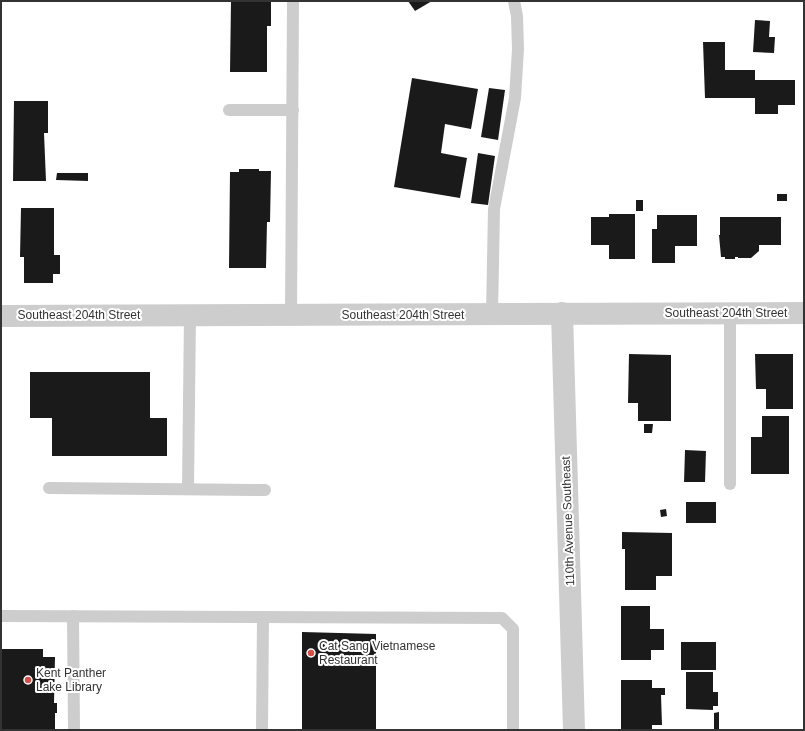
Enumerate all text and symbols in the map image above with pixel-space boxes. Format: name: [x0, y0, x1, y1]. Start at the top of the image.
street label: Southeast 204th Street: [665, 306, 788, 320]
street label: Southeast 204th Street: [18, 308, 141, 322]
street label: Southeast 204th Street: [342, 308, 465, 322]
street label: 110th Avenue Southeast: [559, 455, 577, 586]
place label: Cat Sang Vietnamese Restaurant: [319, 639, 436, 667]
marker: Cat Sang Vietnamese Restaurant: [306, 648, 316, 658]
place label: Kent Panther Lake Library: [36, 666, 106, 694]
marker: Kent Panther Lake Library: [23, 675, 33, 685]

